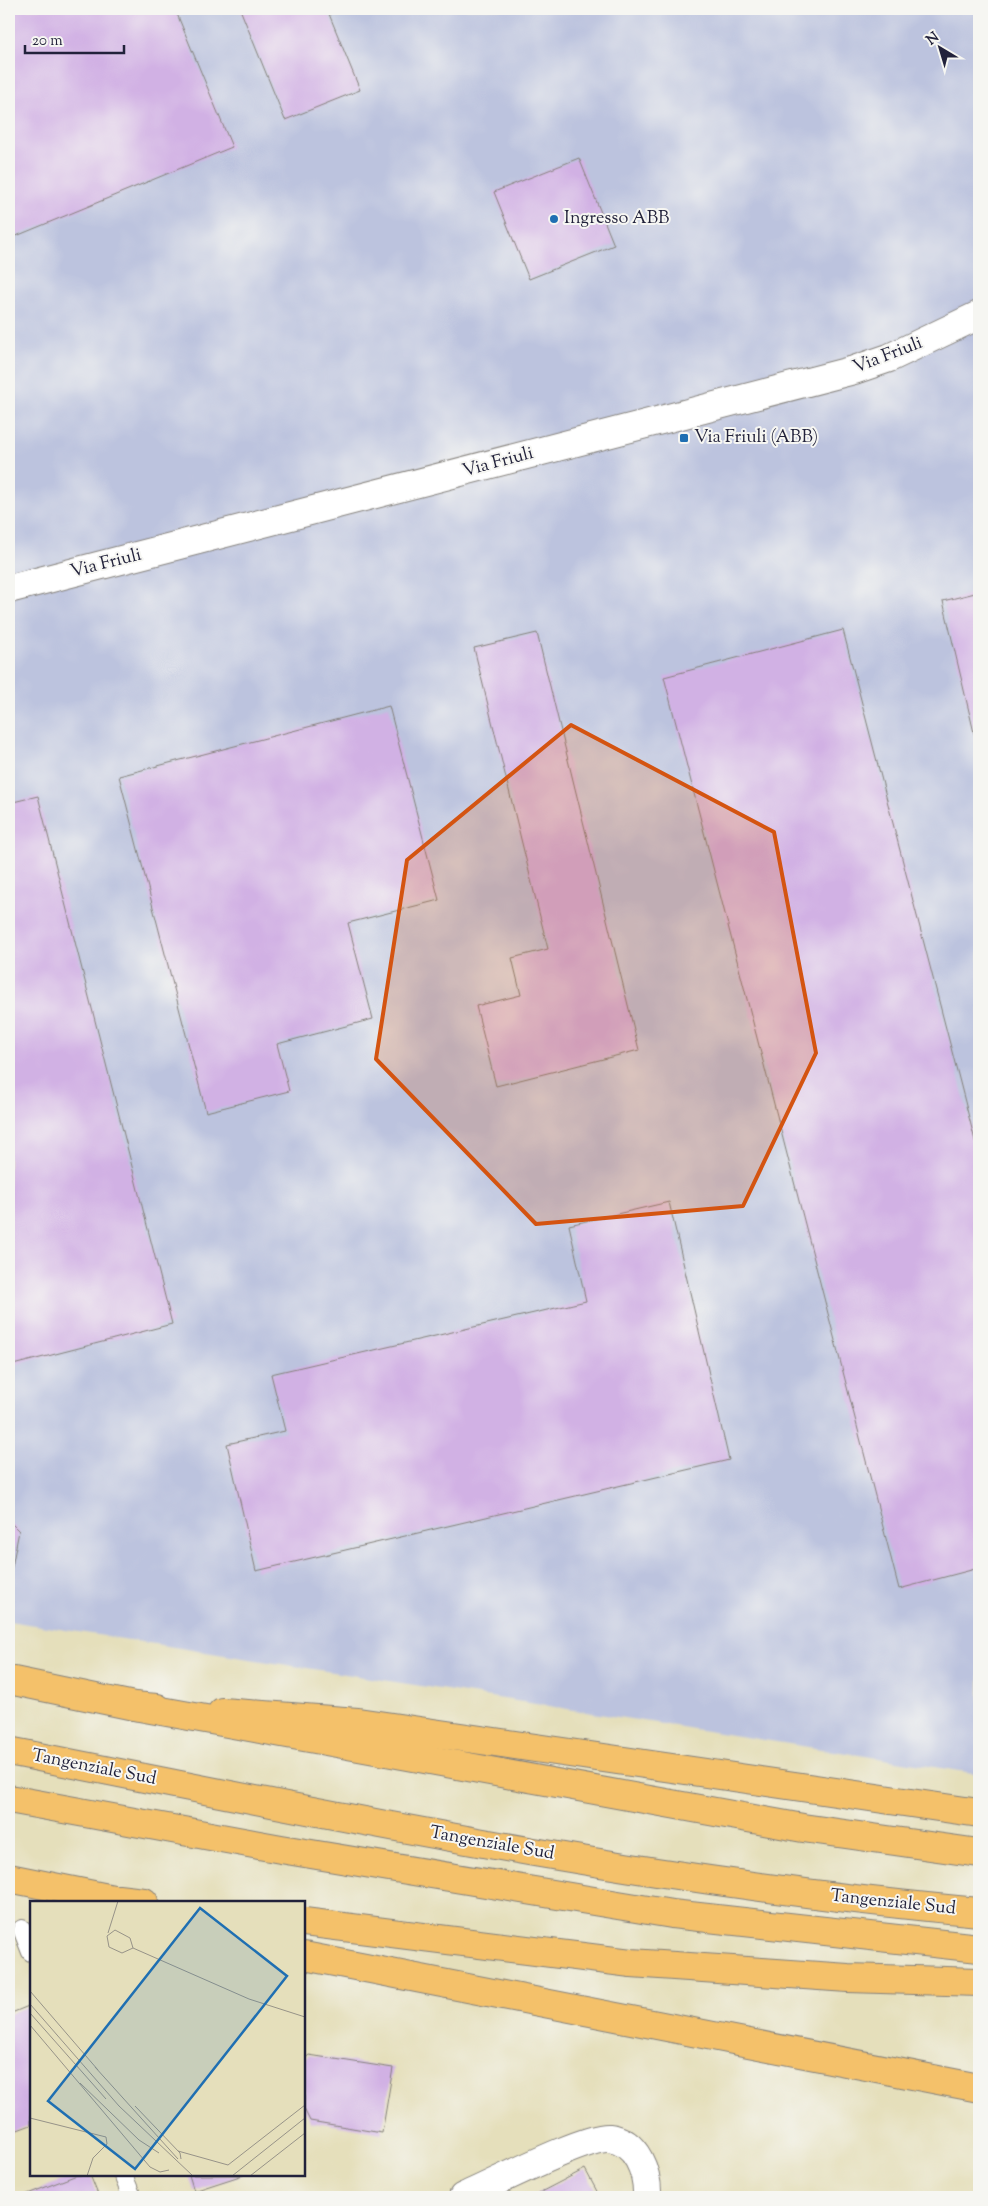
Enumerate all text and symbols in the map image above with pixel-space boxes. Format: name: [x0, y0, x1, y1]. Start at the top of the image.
scale bar: [25, 22, 124, 54]
north arrow: [916, 22, 966, 72]
text: N: [923, 28, 944, 51]
text: 20 m: [32, 31, 63, 52]
place label: Ingresso ABB: [564, 206, 669, 232]
marker: Ingresso ABB: [548, 213, 560, 225]
street label: Via Friuli: [849, 331, 927, 381]
place label: Via Friuli (ABB): [694, 425, 818, 451]
marker: Via Friuli (ABB): [678, 432, 690, 444]
street label: Via Friuli: [460, 441, 536, 485]
street label: Via Friuli: [68, 543, 144, 585]
street label: Tangenziale Sud: [30, 1743, 158, 1793]
street label: Tangenziale Sud: [428, 1820, 556, 1868]
street label: Tangenziale Sud: [829, 1883, 957, 1923]
inset map: [30, 1901, 305, 2176]

